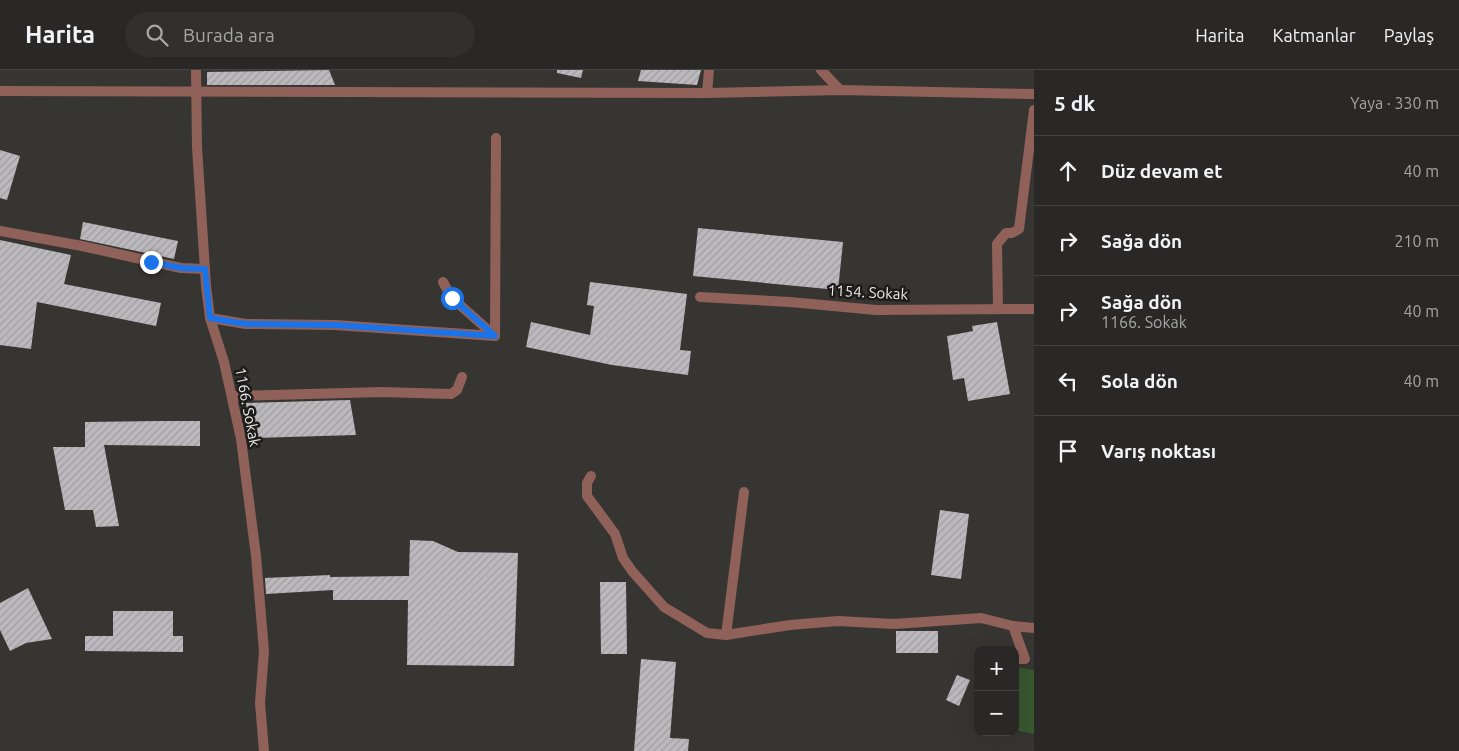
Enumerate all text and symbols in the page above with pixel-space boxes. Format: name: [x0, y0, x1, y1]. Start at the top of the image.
search box: [125, 12, 475, 57]
text: Harita: [25, 21, 95, 48]
icon: search: [143, 21, 171, 49]
text: Burada ara: [183, 24, 275, 46]
text: Harita: [1195, 25, 1245, 45]
text: Katmanlar: [1273, 25, 1356, 45]
text: Paylaş: [1384, 25, 1434, 45]
text: 5 dk: [1054, 91, 1095, 115]
text: Yaya · 330 m: [1350, 94, 1439, 112]
icon: ahead: [1054, 157, 1082, 185]
text: Düz devam et: [1101, 160, 1222, 182]
text: 40 m: [1403, 162, 1439, 180]
icon: right: [1054, 227, 1082, 255]
text: Sağa dön: [1101, 230, 1182, 252]
text: 210 m: [1394, 232, 1439, 250]
route end: [140, 251, 163, 274]
street label: 1154. Sokak: [827, 281, 909, 303]
route start: [441, 287, 464, 310]
text: Sağa dön: [1101, 291, 1182, 313]
icon: right: [1054, 297, 1082, 325]
text: 40 m: [1403, 302, 1439, 320]
text: 1166. Sokak: [1101, 313, 1187, 331]
street label: 1166. Sokak: [232, 366, 264, 449]
icon: left: [1054, 367, 1082, 395]
text: Sola dön: [1101, 370, 1178, 392]
text: 40 m: [1403, 372, 1439, 390]
icon: arrive: [1054, 437, 1082, 465]
text: Varış noktası: [1101, 440, 1216, 462]
map controls: [974, 646, 1019, 736]
button: +: [974, 646, 1019, 691]
button: −: [974, 691, 1019, 736]

